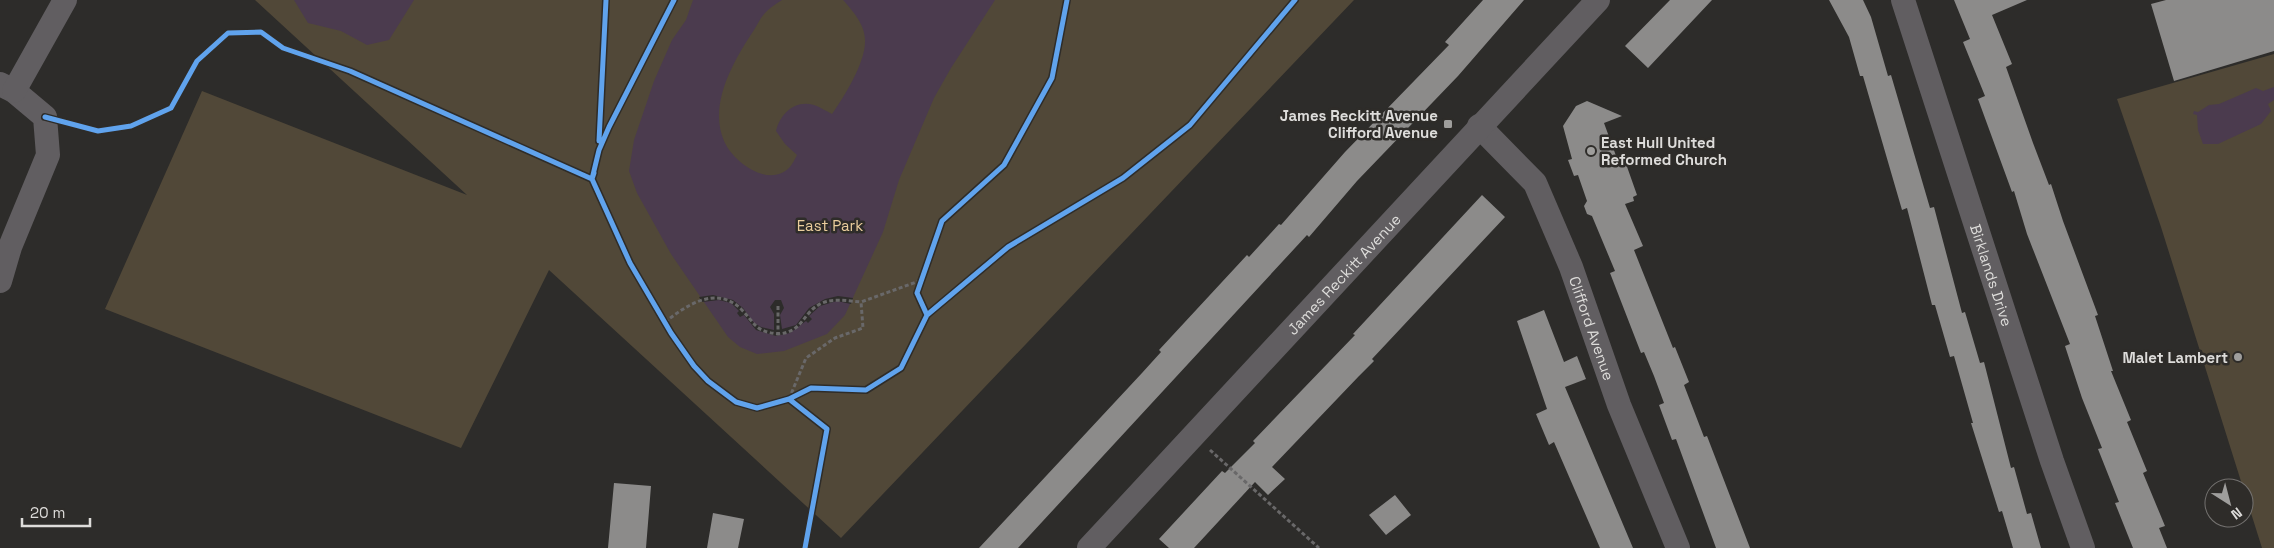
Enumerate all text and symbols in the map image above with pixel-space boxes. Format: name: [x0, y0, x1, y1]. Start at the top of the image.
place label: James Reckitt Avenue Clifford Avenue: [1280, 106, 1438, 142]
marker: James Reckitt Avenue Clifford Avenue: [1442, 118, 1454, 130]
place label: East Hull United Reformed Church: [1601, 133, 1727, 169]
marker: East Hull United Reformed Church: [1585, 145, 1597, 157]
street label: James Reckitt Avenue: [1283, 209, 1404, 338]
park label: East Park: [797, 216, 863, 235]
street label: Birklands Drive: [1966, 222, 2017, 329]
street label: Clifford Avenue: [1565, 273, 1619, 383]
place label: Malet Lambert: [2122, 348, 2228, 367]
marker: Malet Lambert: [2232, 351, 2244, 363]
north arrow: [2204, 478, 2254, 528]
scale bar: [22, 496, 90, 528]
text: 20 m: [30, 503, 65, 522]
text: N: [2228, 503, 2246, 524]

